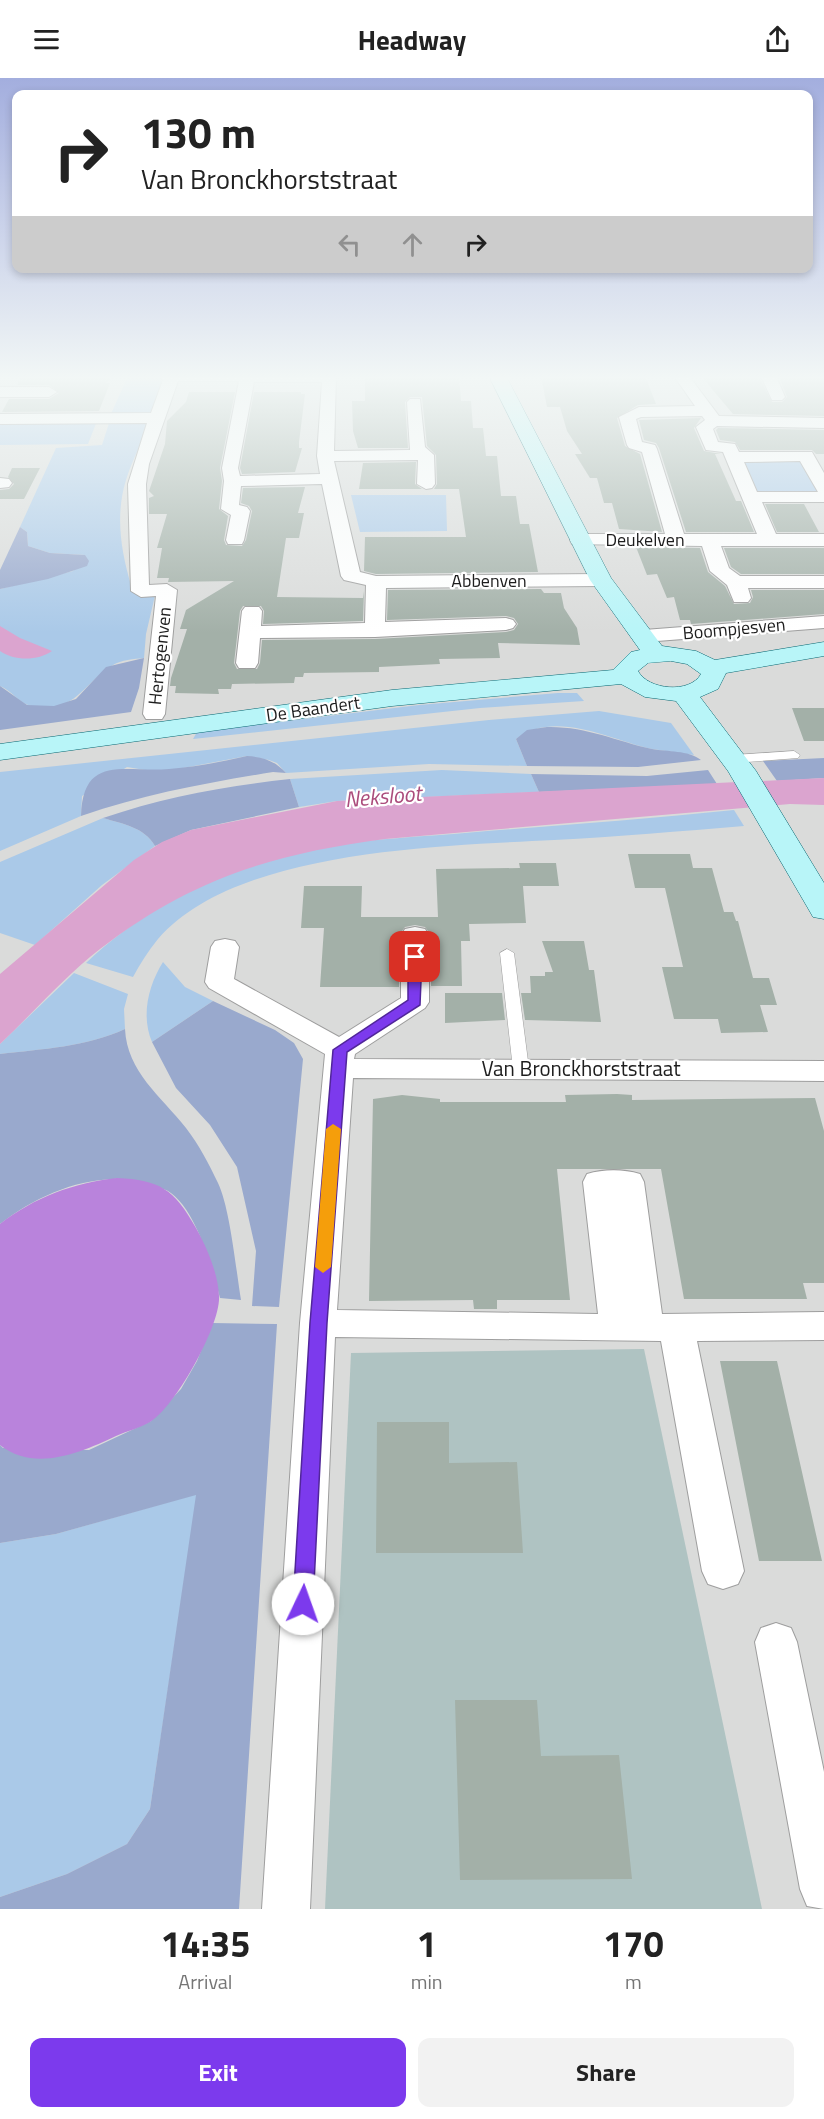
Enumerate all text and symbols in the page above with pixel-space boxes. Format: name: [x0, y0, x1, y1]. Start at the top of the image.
text: Headway: [358, 19, 466, 60]
icon: menu: [30, 23, 63, 56]
icon: share: [761, 23, 794, 56]
text: 130 m: [141, 100, 256, 164]
icon: right: [42, 114, 120, 192]
text: Van Bronckhorststraat: [141, 158, 397, 199]
icon: left: [333, 228, 366, 261]
icon: ahead: [396, 228, 429, 261]
icon: right: [459, 228, 492, 261]
street label: Deukelven: [605, 526, 685, 553]
street label: Abbenven: [451, 567, 527, 594]
street label: Hertogenven: [141, 606, 178, 706]
street label: Boompjesven: [681, 611, 787, 646]
street label: De Baandert: [264, 688, 362, 728]
water label: Neksloot: [343, 775, 426, 816]
pin: [389, 931, 440, 982]
icon: arrive: [398, 940, 431, 973]
street label: Van Bronckhorststraat: [481, 1052, 681, 1084]
position arrow: [271, 1572, 335, 1636]
text: 14:35: [160, 1916, 250, 1971]
text: 1: [417, 1916, 437, 1971]
text: 170: [603, 1916, 664, 1971]
text: Arrival: [178, 1966, 233, 1997]
text: min: [411, 1966, 443, 1997]
text: m: [625, 1966, 642, 1997]
button: Exit: [30, 2038, 406, 2107]
button: Share: [418, 2038, 794, 2107]

